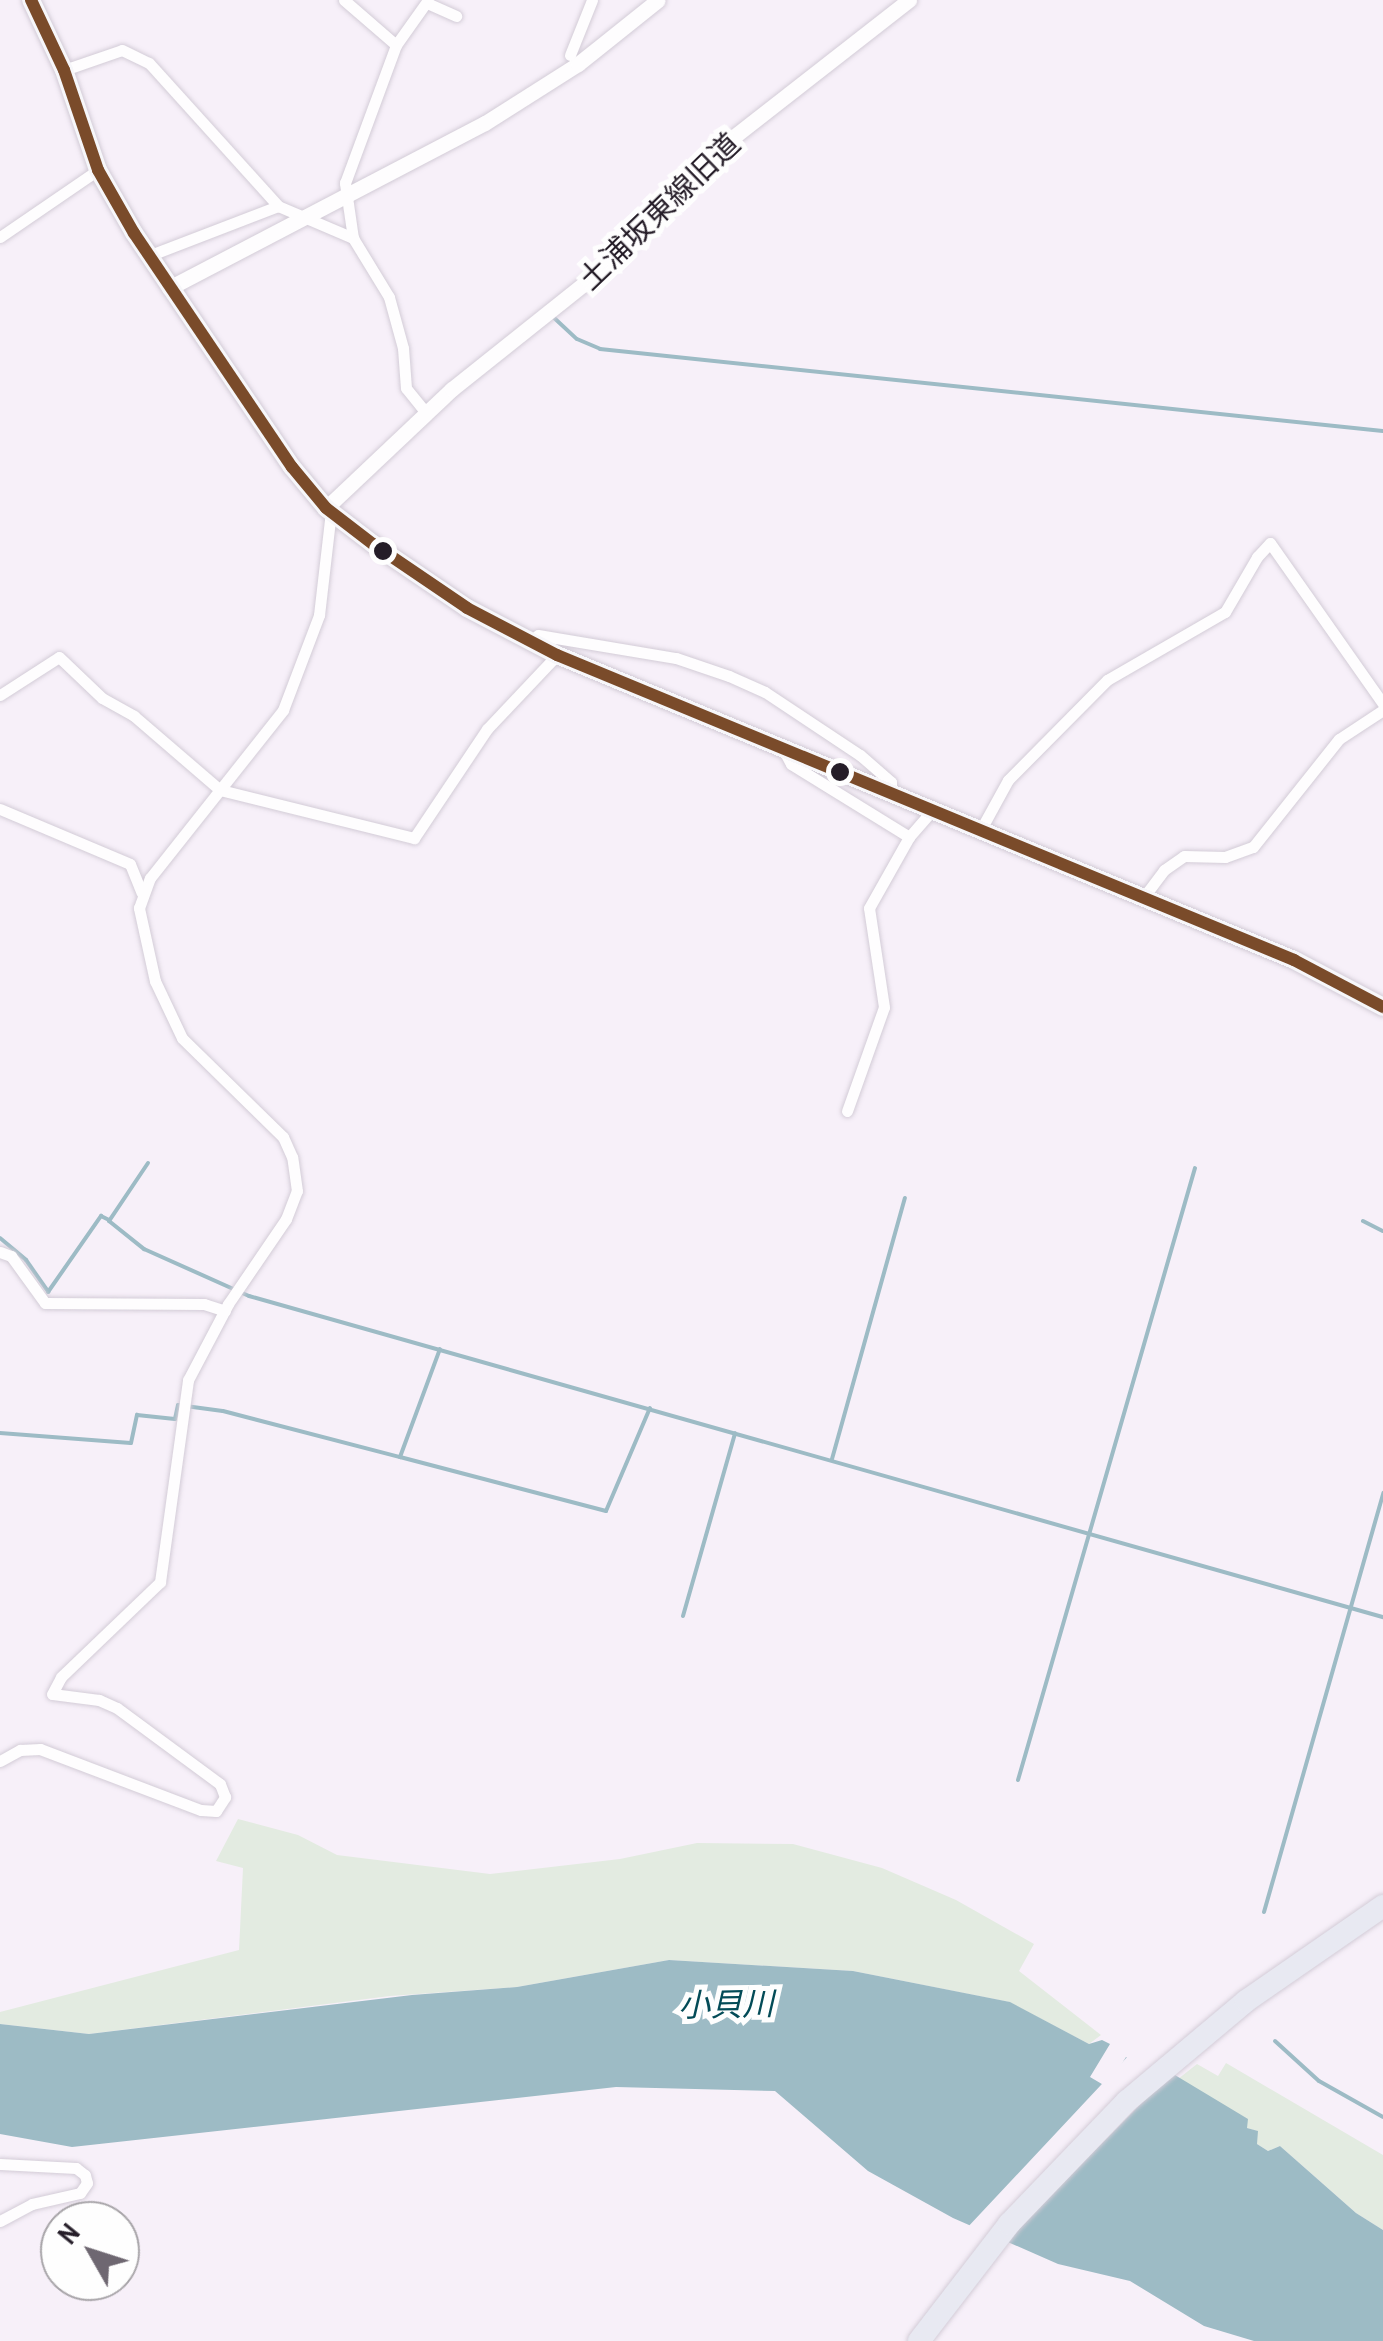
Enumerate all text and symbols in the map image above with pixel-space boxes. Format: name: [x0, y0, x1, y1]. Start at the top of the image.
street label: 土浦坂東線旧道: [571, 125, 747, 297]
unlabelled marker: [373, 541, 393, 561]
unlabelled marker: [830, 762, 850, 782]
water label: 小貝川: [678, 1985, 774, 2025]
north arrow: [40, 2201, 140, 2301]
text: N: [48, 2215, 88, 2252]

